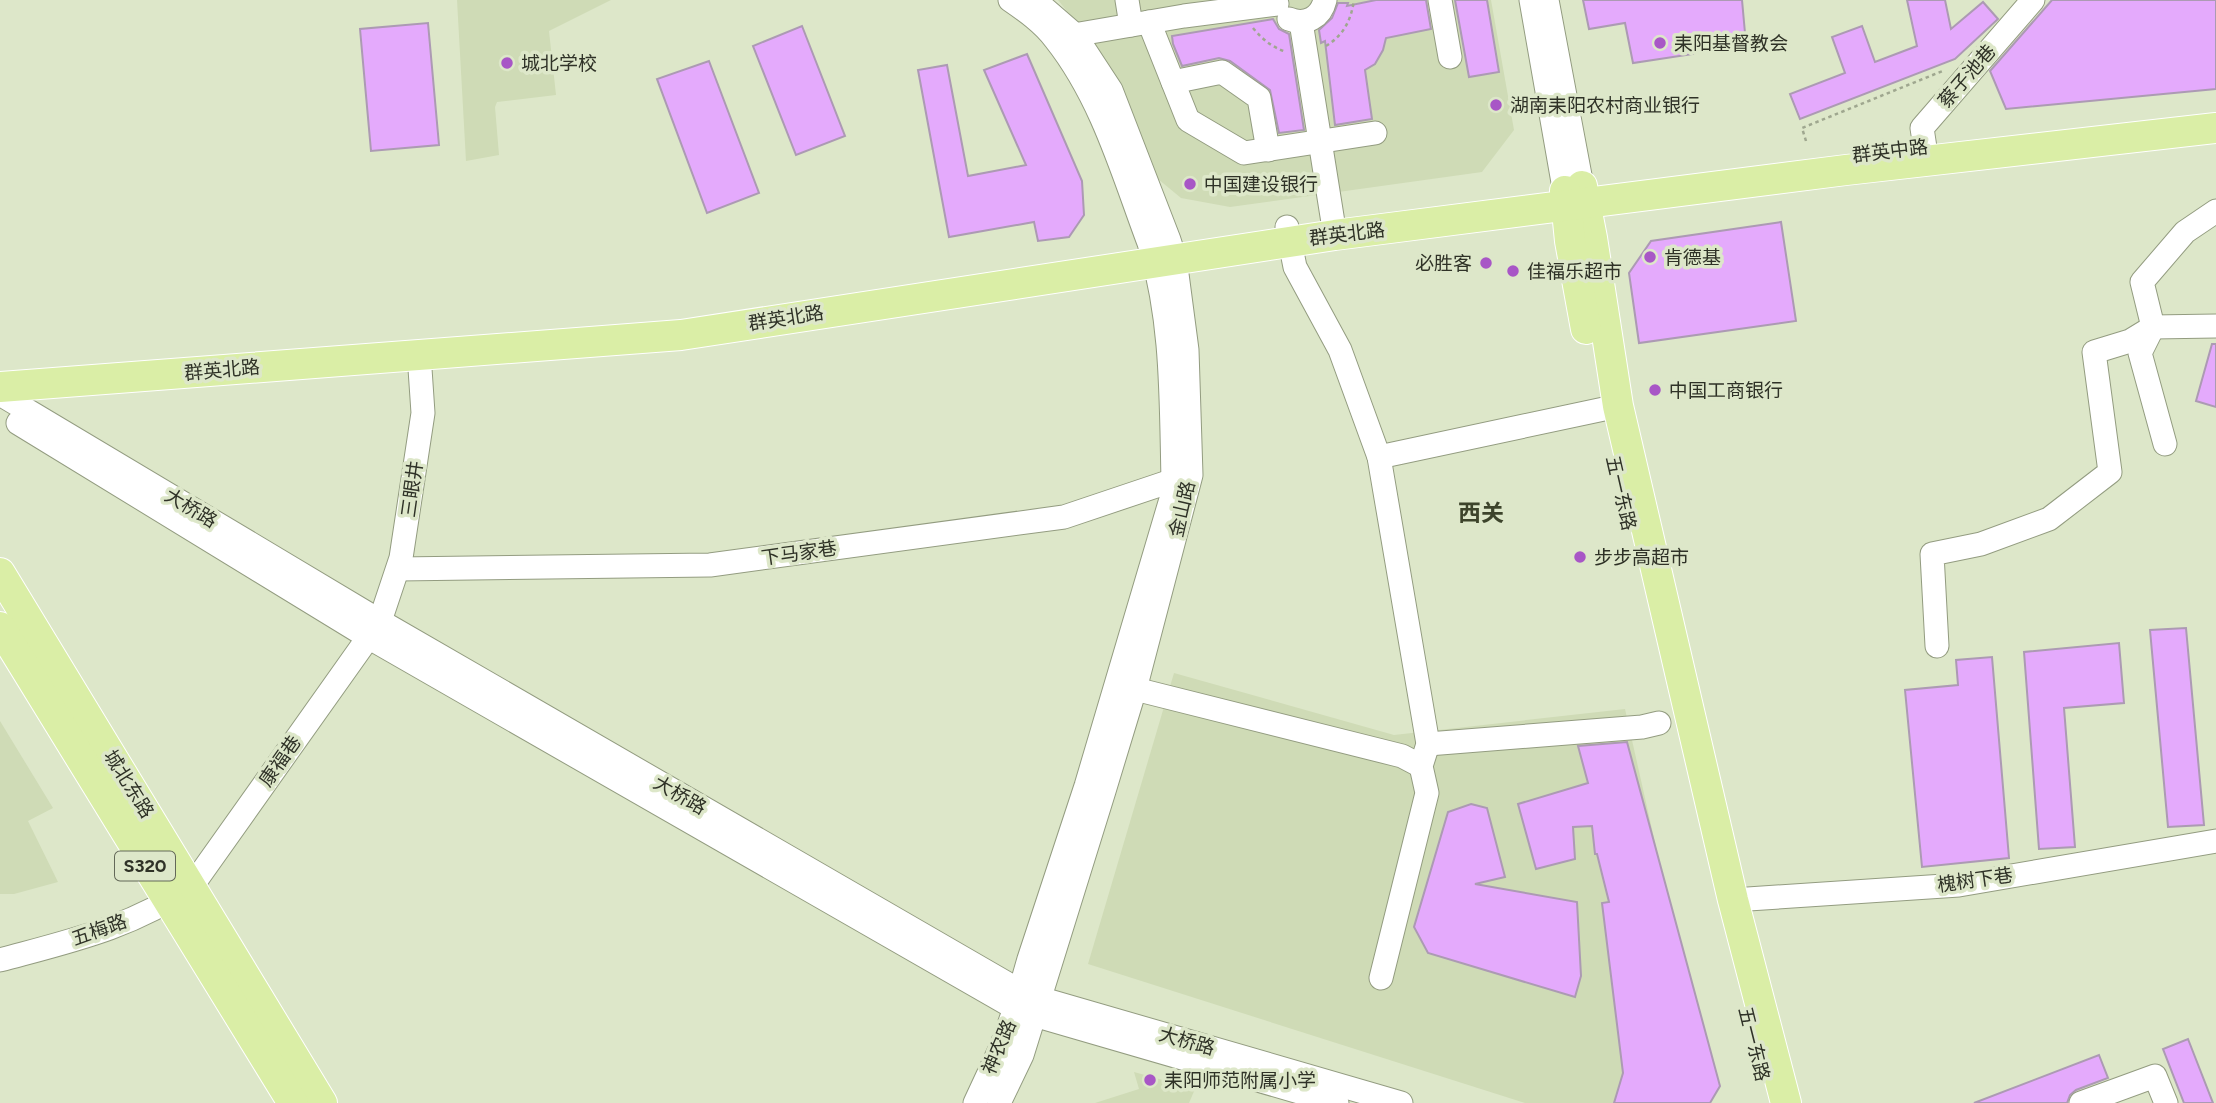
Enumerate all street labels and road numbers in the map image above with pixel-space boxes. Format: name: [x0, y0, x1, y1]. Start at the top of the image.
street label: 蔡子池巷: [1933, 40, 2001, 112]
street label: 群英中路: [1851, 135, 1929, 167]
street label: 群英北路: [1308, 218, 1386, 250]
street label: 群英北路: [747, 301, 825, 335]
street label: 群英北路: [183, 355, 261, 385]
street label: 五一东路: [1601, 453, 1641, 533]
street label: 三眼井: [397, 459, 427, 519]
street label: 金山路: [1164, 479, 1200, 539]
street label: 大桥路: [161, 483, 221, 533]
street label: 下马家巷: [760, 536, 838, 570]
street label: 康福巷: [254, 731, 306, 791]
street label: 城北东路: [99, 746, 159, 822]
street label: 大桥路: [650, 771, 710, 819]
road number: S320: [115, 852, 175, 880]
street label: 槐树下巷: [1936, 863, 2014, 897]
street label: 五梅路: [68, 909, 130, 951]
street label: 五一东路: [1734, 1004, 1774, 1084]
street label: 神农路: [977, 1016, 1021, 1078]
street label: 大桥路: [1156, 1022, 1218, 1060]

